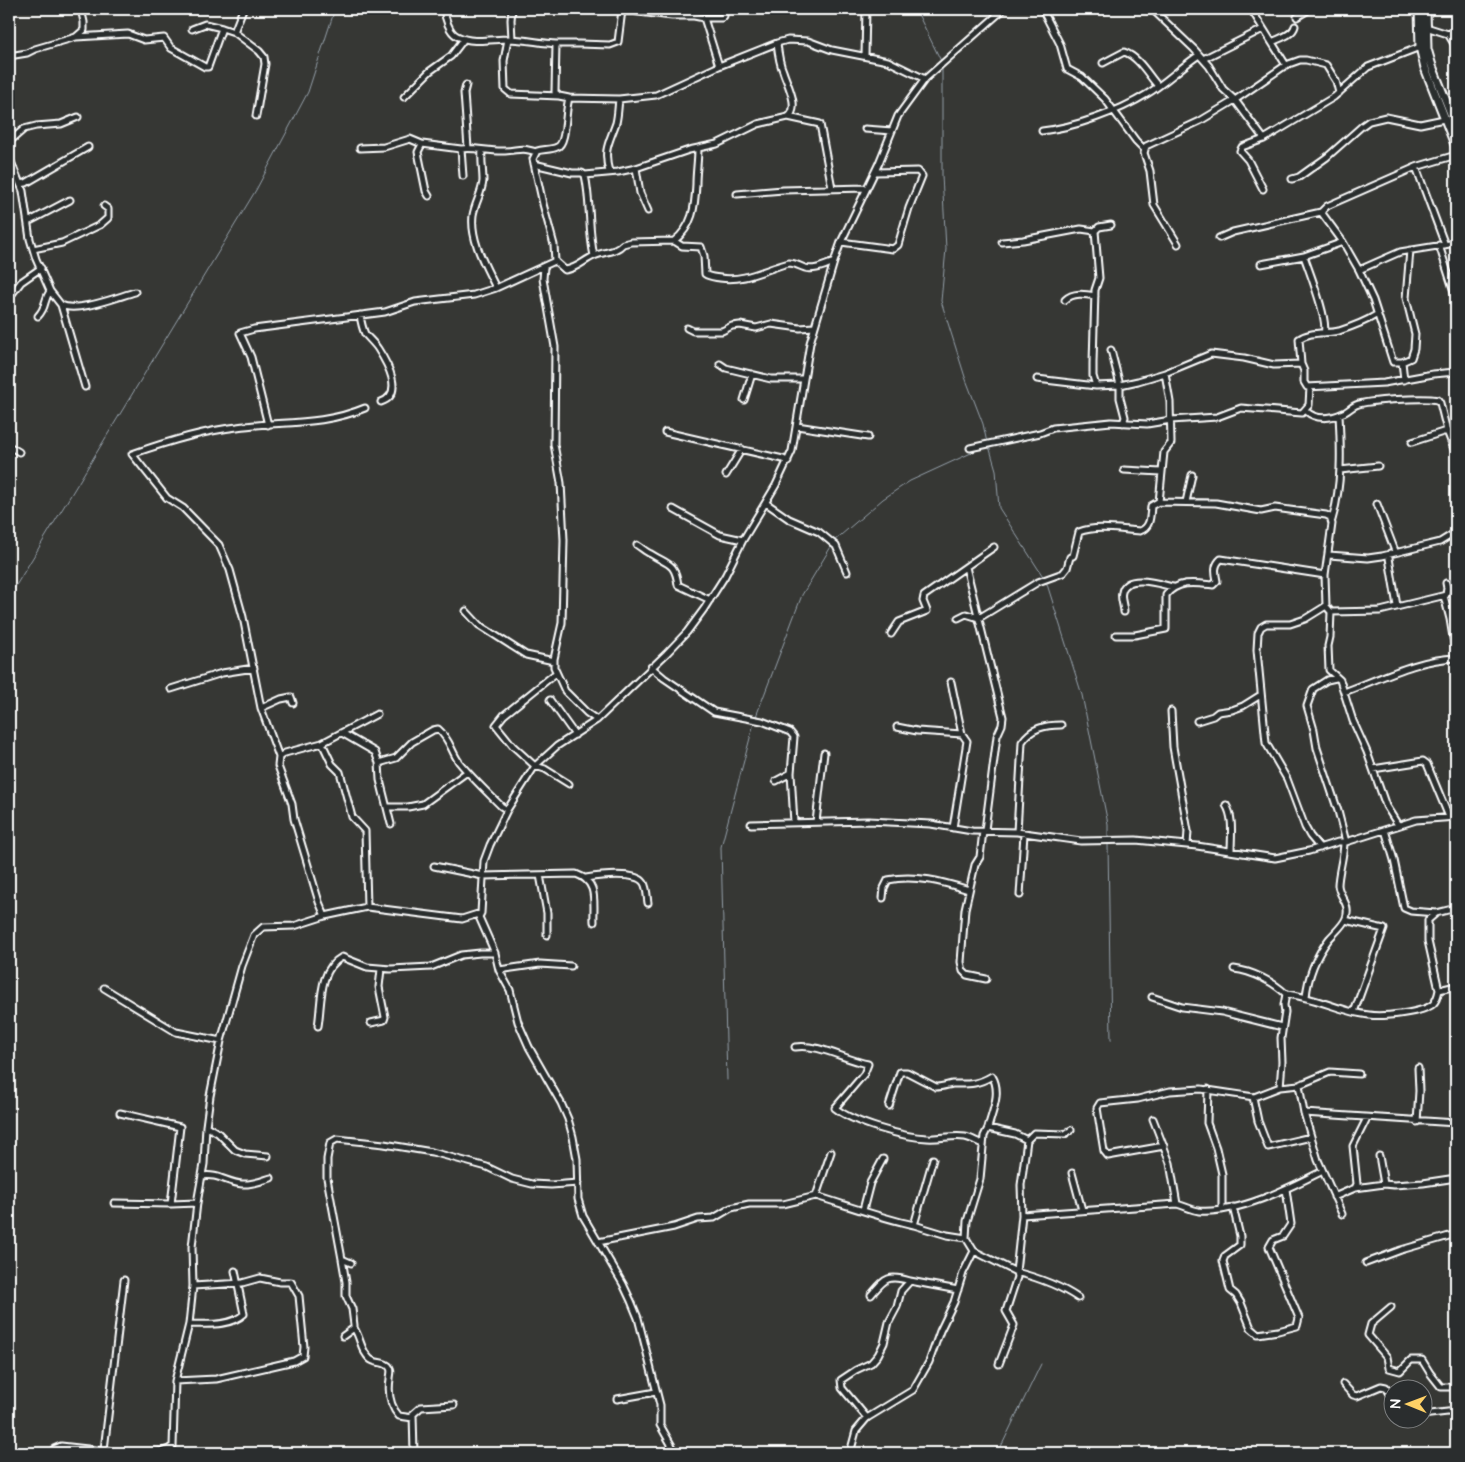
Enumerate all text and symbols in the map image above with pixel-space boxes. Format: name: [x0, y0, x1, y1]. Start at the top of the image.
north arrow: [1382, 1380, 1432, 1430]
text: N: [1386, 1399, 1406, 1408]

